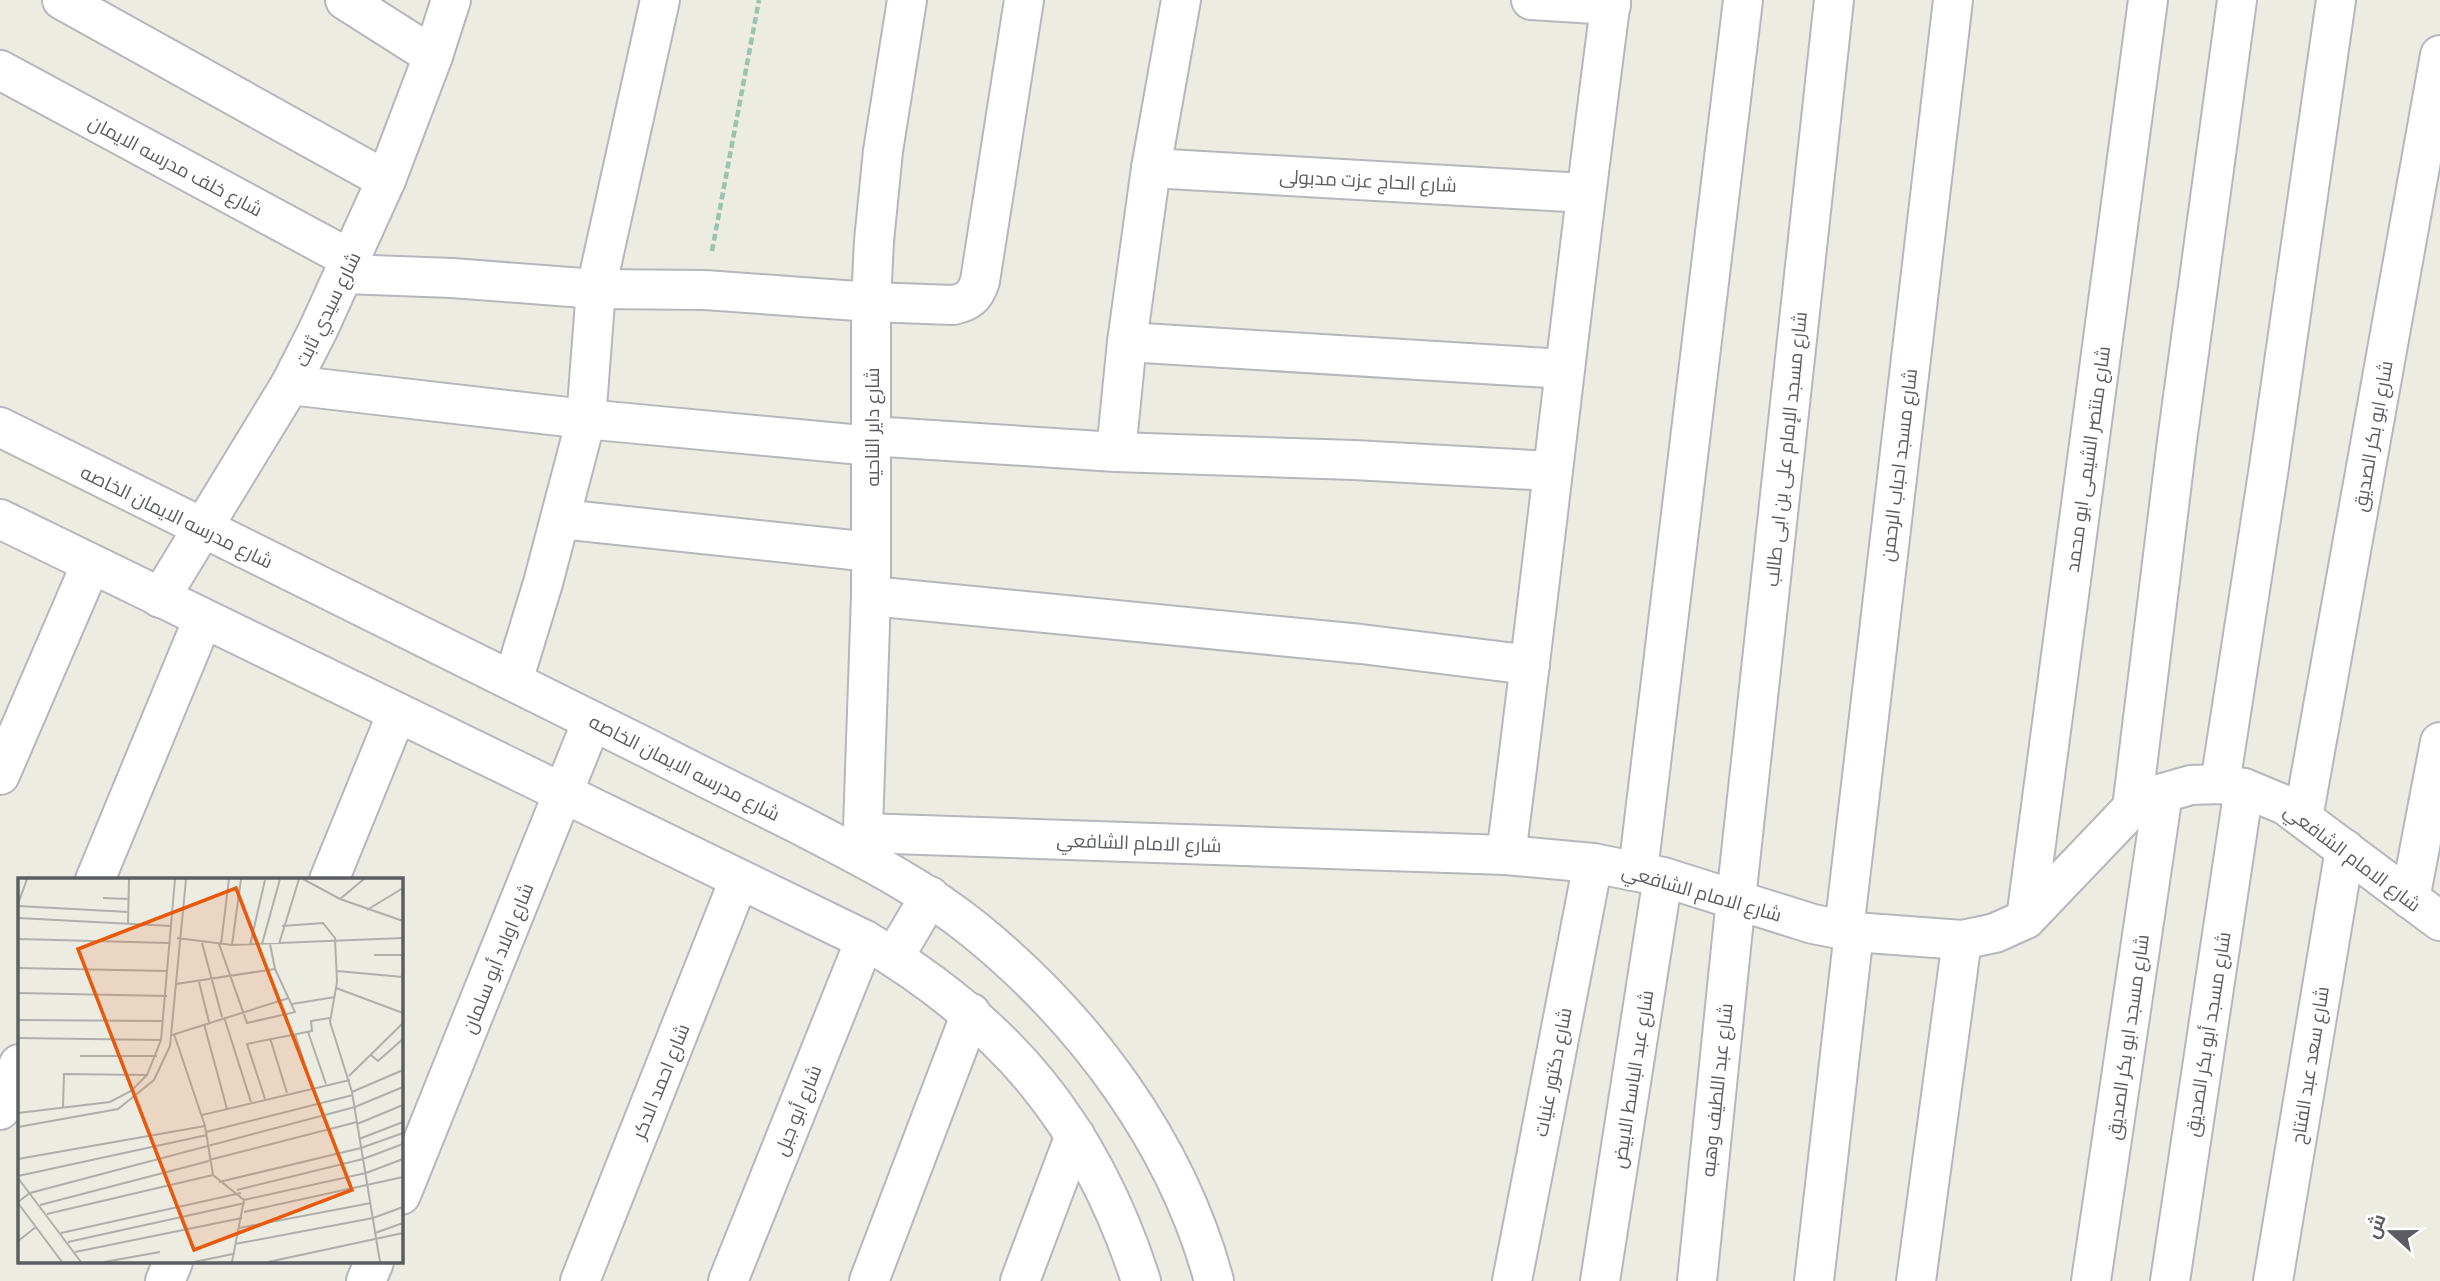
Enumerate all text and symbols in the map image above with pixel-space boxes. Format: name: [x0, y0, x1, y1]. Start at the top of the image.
street label: شارع خلف مدرسه الايمان: [84, 109, 267, 223]
street label: شارع الحاج عزت مدبولى: [1279, 164, 1457, 199]
street label: شارع سيدي ثابت: [289, 248, 368, 372]
street label: شارع مسجد الإمام على بن ابى طالب: [1759, 310, 1814, 588]
street label: شارع منتصر الشيمى ابو محمد: [2060, 344, 2117, 574]
street label: شارع ابو بكر الصديق: [2347, 359, 2400, 514]
street label: شارع مسجد احباب الرحمن: [1875, 367, 1924, 563]
street label: شارع داير الناحيه: [860, 368, 886, 486]
street label: شارع مدرسه الايمان الخاصه: [76, 459, 277, 575]
street label: شارع مدرسه الايمان الخاصه: [584, 709, 784, 828]
street label: شارع الامام الشافعي: [2278, 798, 2426, 919]
street label: شارع الامام الشافعي: [1056, 828, 1222, 860]
street label: شارع الامام الشافعي: [1618, 858, 1784, 930]
inset map: [18, 878, 402, 1264]
street label: شارع اولاد أبو سلمان: [456, 879, 540, 1038]
street label: شارع مسجد أبو بكر الصديق: [2179, 930, 2238, 1139]
street label: شارع مسجد ابو بكر الصديق: [2101, 933, 2156, 1142]
street label: شارع سعد عبد الفتاح: [2285, 985, 2336, 1146]
street label: شارع عبد الباسط الابيض: [1607, 988, 1660, 1170]
street label: شارع عبد اللطيف وهبه: [1695, 1002, 1740, 1178]
street label: شارع دكتور عنيات: [1528, 1006, 1579, 1139]
street label: شارع احمد الدكر: [626, 1020, 696, 1144]
street label: شارع أبو جبل: [768, 1061, 828, 1160]
north arrow: [2356, 1197, 2426, 1267]
text: ش: [2360, 1210, 2391, 1242]

